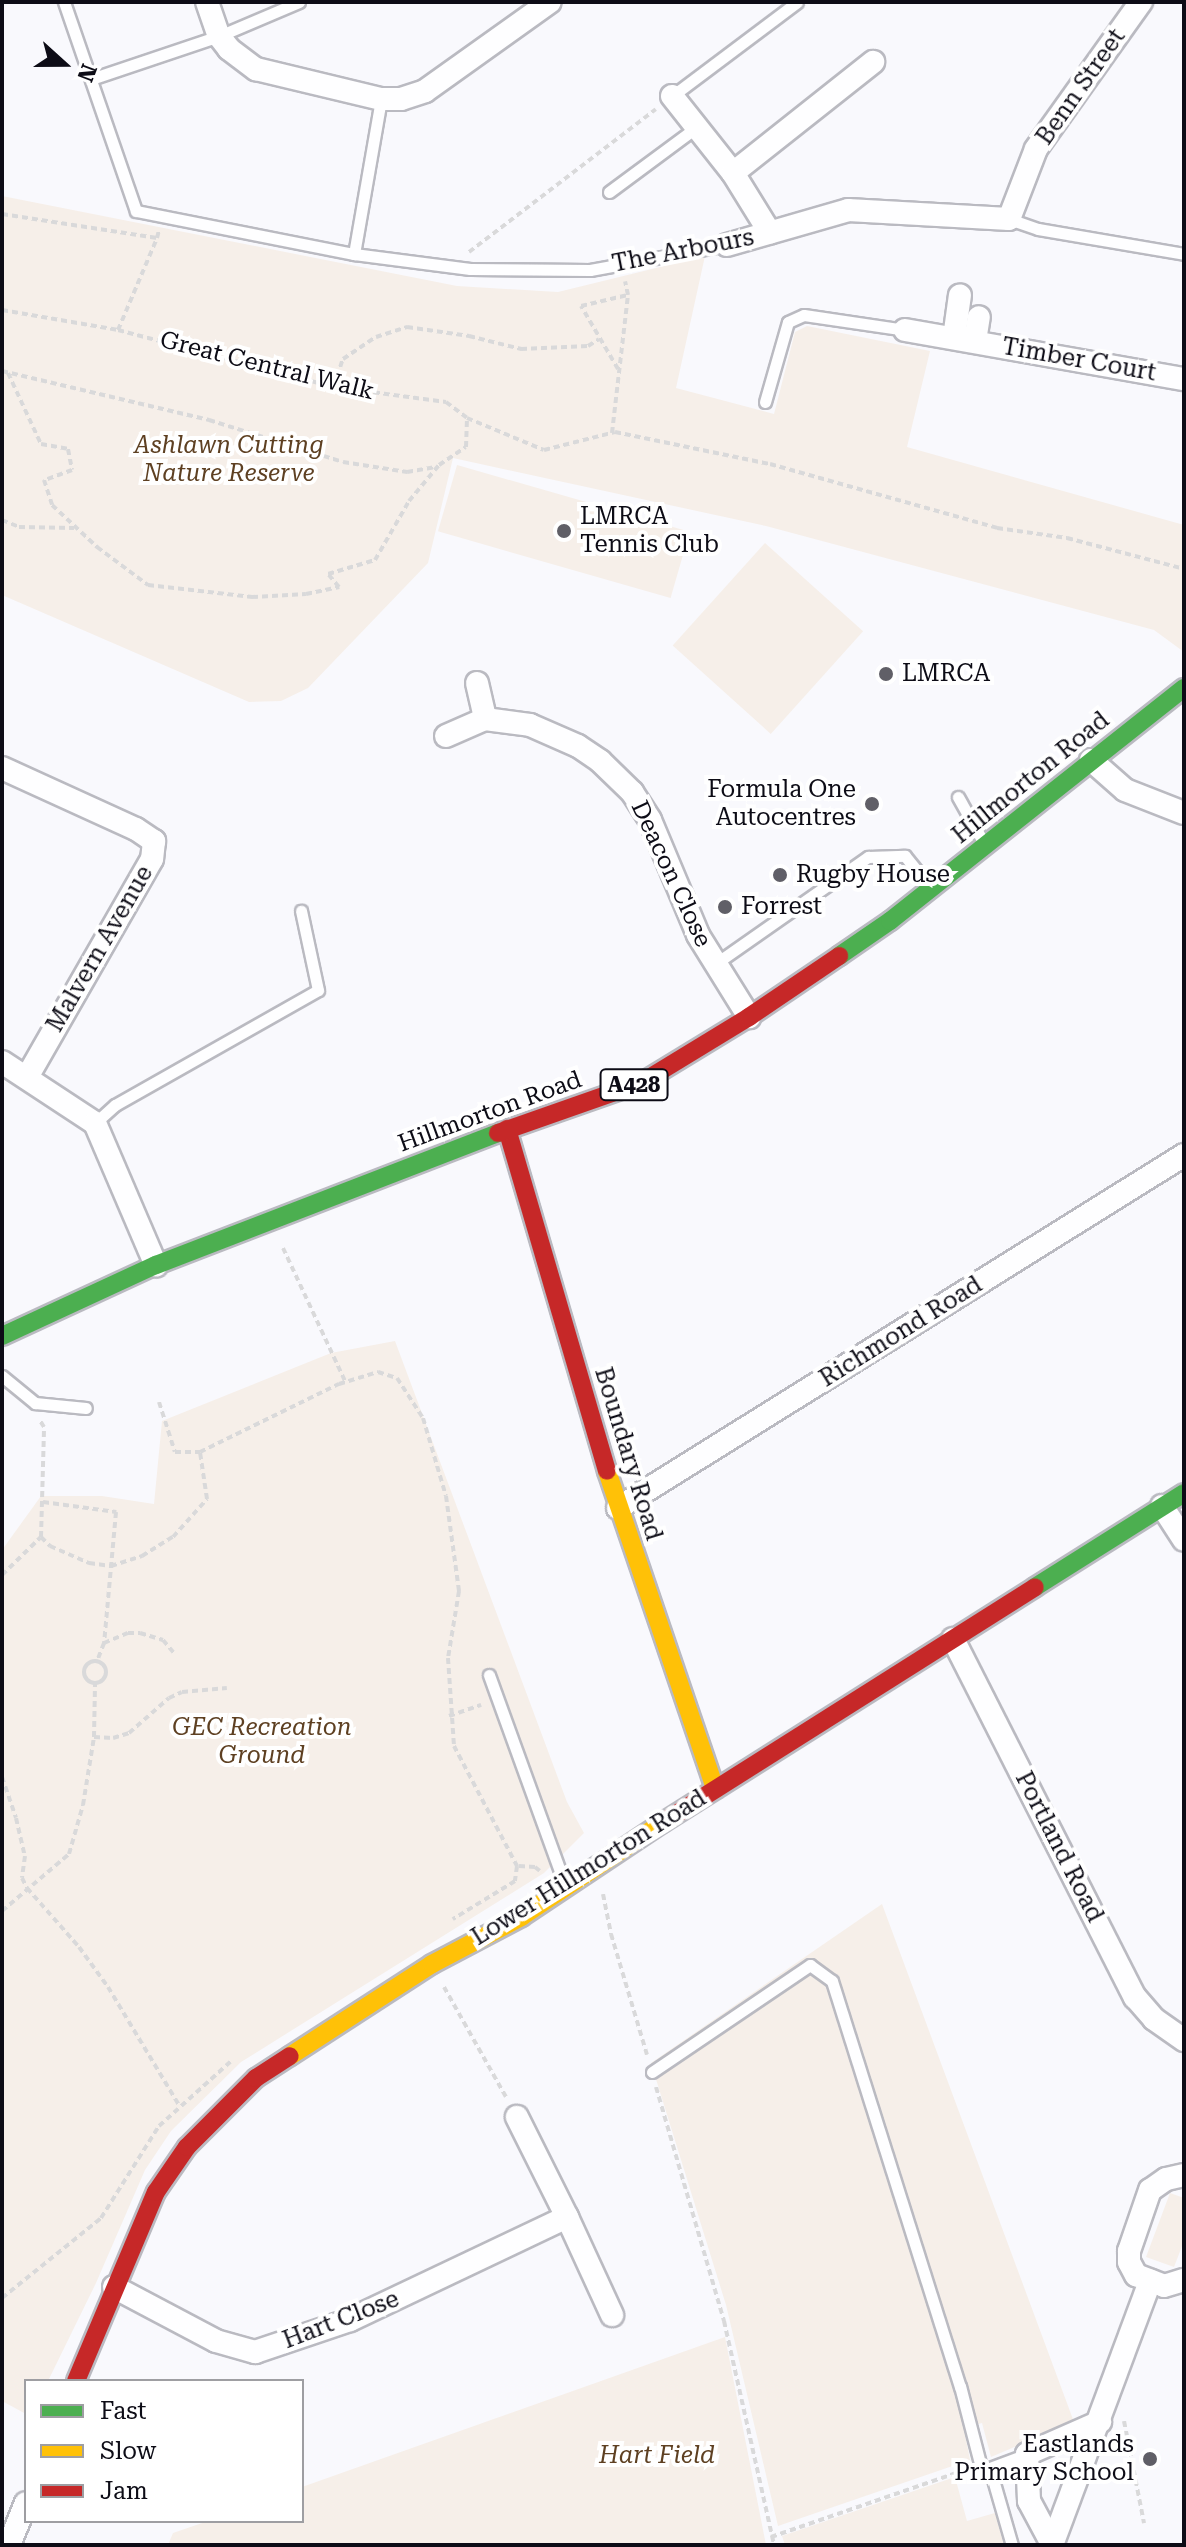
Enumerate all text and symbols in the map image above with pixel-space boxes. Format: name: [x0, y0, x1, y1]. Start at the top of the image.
street label: Benn Street: [1030, 23, 1132, 151]
north arrow: [24, 24, 104, 104]
text: N: [72, 60, 102, 85]
street label: The Arbours: [610, 223, 756, 279]
street label: Great Central Walk: [157, 325, 377, 407]
street label: Timber Court: [1000, 332, 1158, 388]
park label: Ashlawn Cutting Nature Reserve: [134, 432, 324, 488]
place label: LMRCA Tennis Club: [580, 503, 719, 559]
marker: LMRCA Tennis Club: [555, 522, 573, 540]
place label: LMRCA: [902, 660, 990, 688]
marker: LMRCA: [877, 665, 895, 683]
street label: Hillmorton Road: [947, 706, 1115, 850]
place label: Formula One Autocentres: [707, 776, 856, 832]
marker: Formula One Autocentres: [863, 795, 881, 813]
street label: Deacon Close: [625, 796, 717, 952]
street label: Malvern Avenue: [41, 861, 159, 1037]
place label: Rugby House: [796, 861, 950, 889]
marker: Rugby House: [771, 866, 789, 884]
place label: Forrest: [741, 893, 822, 921]
marker: Forrest: [716, 898, 734, 916]
street label: Hillmorton Road: [394, 1065, 586, 1159]
road number: A428: [598, 1067, 670, 1103]
street label: Richmond Road: [815, 1271, 987, 1393]
street label: Boundary Road: [588, 1364, 668, 1544]
park label: GEC Recreation Ground: [172, 1714, 352, 1770]
street label: Portland Road: [1009, 1767, 1109, 1927]
street label: Lower Hillmorton Road: [466, 1784, 712, 1952]
street label: Hart Close: [279, 2285, 403, 2355]
legend: [24, 2379, 304, 2523]
text: Fast: [100, 2397, 147, 2425]
place label: Eastlands Primary School: [954, 2431, 1134, 2487]
text: Slow: [100, 2437, 156, 2465]
park label: Hart Field: [599, 2442, 715, 2470]
marker: Eastlands Primary School: [1141, 2450, 1159, 2468]
text: Jam: [100, 2477, 148, 2505]

